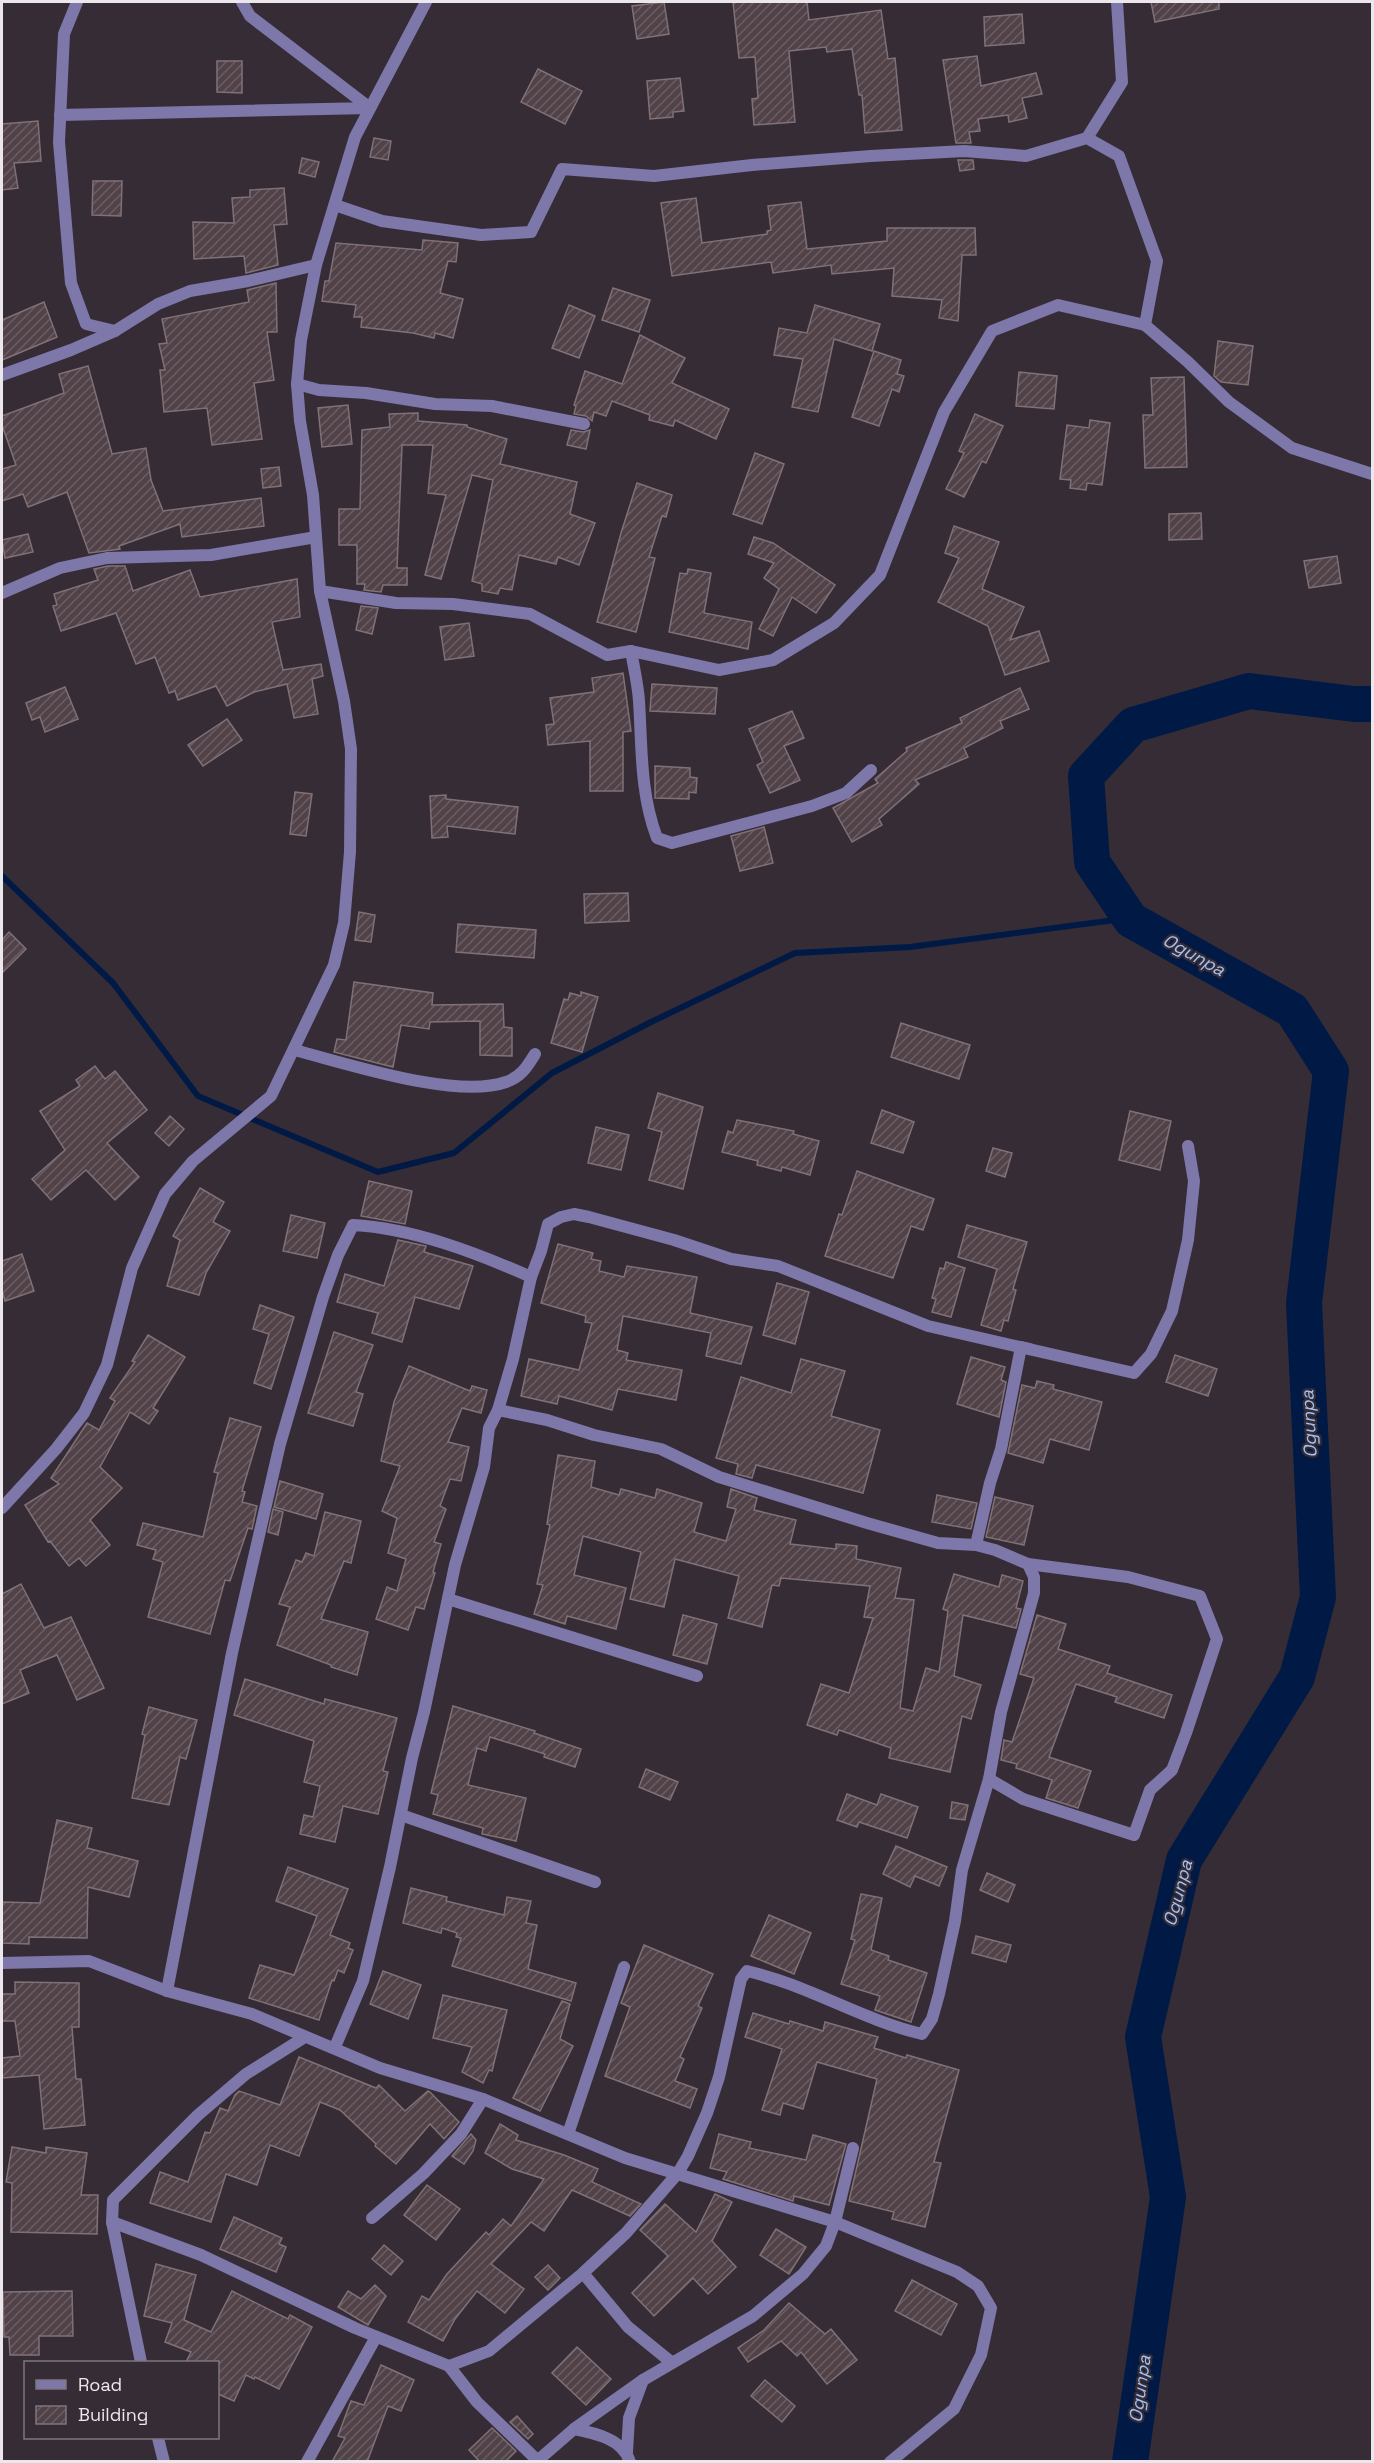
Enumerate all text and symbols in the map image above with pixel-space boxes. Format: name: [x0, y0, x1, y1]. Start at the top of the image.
water label: Ogunpa: [1159, 928, 1230, 981]
water label: Ogunpa: [1295, 1389, 1322, 1458]
water label: Ogunpa: [1158, 1857, 1198, 1928]
water label: Ogunpa: [1123, 2353, 1156, 2424]
legend: [24, 2361, 219, 2439]
text: Road: [78, 2373, 122, 2396]
text: Building: [78, 2403, 148, 2426]

